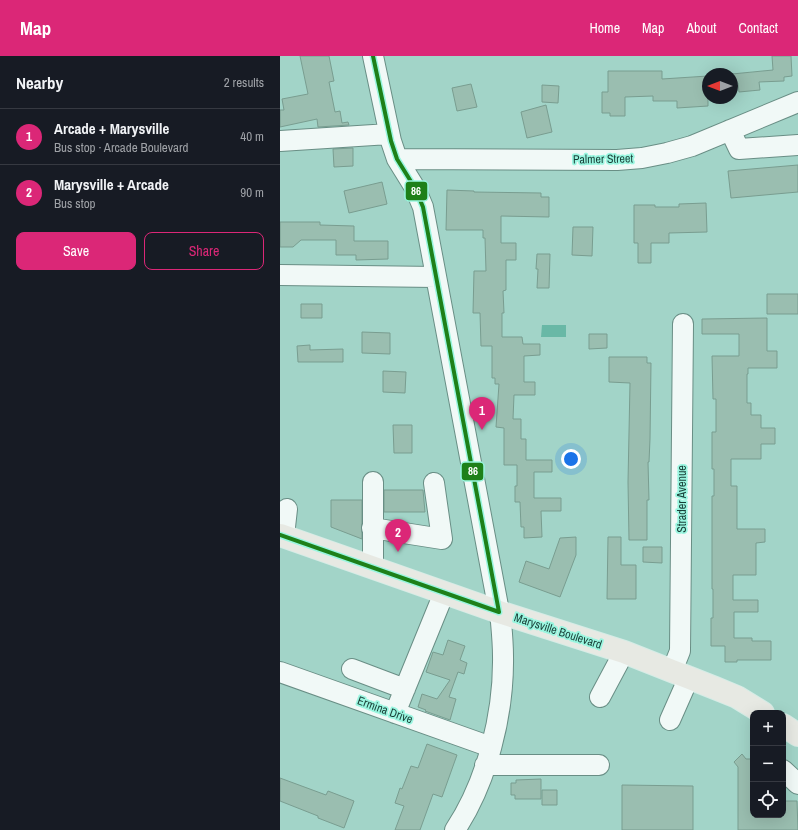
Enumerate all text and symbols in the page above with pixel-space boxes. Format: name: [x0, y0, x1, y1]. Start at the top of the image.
text: Map: [20, 15, 51, 41]
text: Home: [589, 19, 620, 37]
text: Map: [642, 19, 664, 37]
text: About: [686, 19, 716, 37]
text: Contact: [738, 19, 778, 37]
north arrow: [702, 68, 738, 104]
text: Nearby: [16, 71, 63, 94]
text: 2 results: [224, 74, 264, 91]
text: Arcade + Marysville: [54, 118, 169, 139]
text: 1: [26, 128, 32, 145]
text: 40 m: [240, 128, 264, 145]
text: Bus stop · Arcade Boulevard: [54, 139, 189, 156]
street label: Palmer Street: [573, 150, 633, 168]
text: Marysville + Arcade: [54, 174, 169, 195]
line badge: 86: [405, 181, 428, 201]
text: 2: [26, 184, 32, 201]
text: 90 m: [240, 184, 264, 201]
text: 86: [411, 184, 421, 198]
text: Bus stop: [54, 195, 95, 212]
button: Save: [16, 232, 136, 270]
button: Share: [144, 232, 264, 270]
pin: 1: [469, 397, 495, 430]
your location: [561, 449, 581, 469]
line badge: 86: [461, 462, 484, 481]
text: 86: [468, 464, 478, 478]
street label: Strader Avenue: [674, 465, 690, 533]
pin: 2: [385, 519, 411, 552]
street label: Marysville Boulevard: [512, 609, 604, 653]
street label: Ermina Drive: [355, 693, 415, 727]
map controls: [750, 710, 786, 818]
button: +: [750, 710, 786, 746]
button: −: [750, 746, 786, 782]
button: locate: [750, 782, 786, 818]

